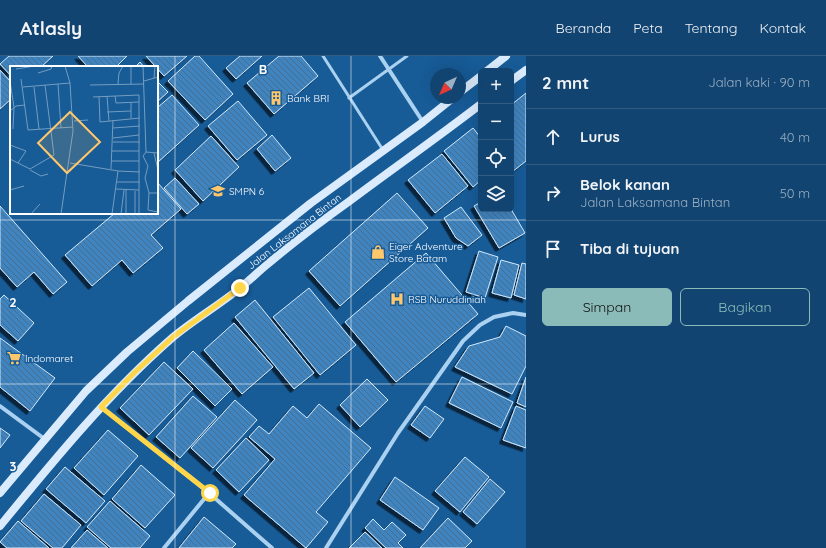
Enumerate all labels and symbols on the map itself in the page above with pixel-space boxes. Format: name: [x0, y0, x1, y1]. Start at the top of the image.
text: B: [259, 61, 267, 77]
inset map: [10, 66, 158, 214]
north arrow: [430, 68, 466, 104]
building icon: Bank BRI: [268, 90, 284, 106]
place label: Bank BRI: [287, 92, 329, 105]
school or university icon: SMPN 6: [210, 183, 226, 199]
place label: SMPN 6: [229, 185, 265, 198]
street label: Jalan Laksamana Bintan: [245, 191, 344, 272]
place label: Eiger Adventure Store Batam: [389, 240, 463, 265]
shop icon: Eiger Adventure Store Batam: [370, 244, 386, 260]
route end: [231, 279, 249, 297]
hospital icon: RSB Nuruddiniah: [389, 291, 405, 307]
place label: RSB Nuruddiniah: [408, 293, 486, 306]
text: 2: [9, 294, 17, 310]
supermarket icon: Indomaret: [6, 350, 22, 366]
place label: Indomaret: [25, 352, 74, 365]
text: 3: [10, 458, 17, 474]
route start: [201, 484, 219, 502]

